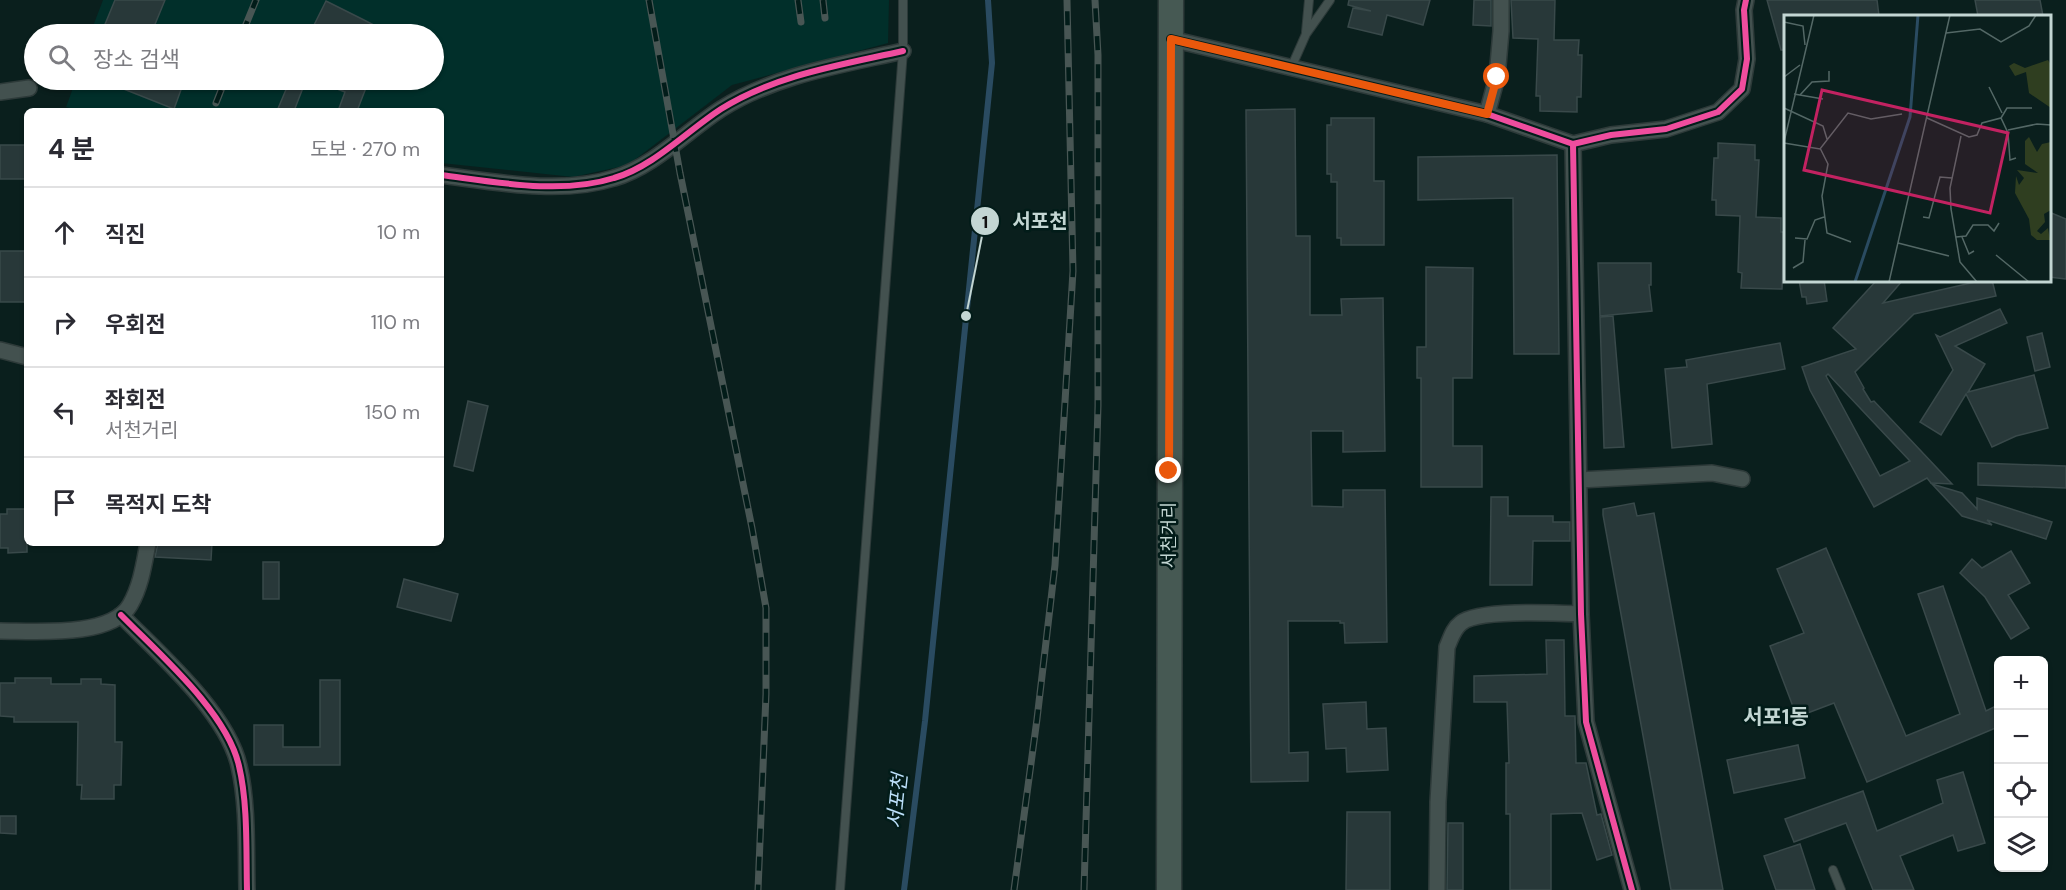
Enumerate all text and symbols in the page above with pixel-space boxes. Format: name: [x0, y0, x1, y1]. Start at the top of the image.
inset map: [1784, 15, 2051, 282]
search box: [24, 24, 444, 90]
icon: search: [45, 41, 78, 74]
text: 장소 검색: [93, 45, 180, 74]
route start: [1483, 63, 1509, 89]
text: 4 분: [48, 132, 95, 166]
text: 도보 · 270 m: [310, 136, 420, 162]
callout: 서포천: [970, 202, 1079, 240]
text: 서포천: [1012, 208, 1068, 234]
text: 1: [982, 210, 988, 234]
icon: ahead: [48, 216, 81, 249]
text: 10 m: [377, 219, 420, 245]
text: 직진: [105, 220, 145, 249]
icon: right: [48, 306, 81, 339]
text: 110 m: [371, 309, 420, 335]
text: 우회전: [105, 310, 166, 339]
text: 좌회전: [105, 385, 166, 414]
icon: left: [48, 396, 81, 429]
text: 150 m: [365, 399, 420, 425]
text: 서천거리: [105, 417, 179, 443]
route end: [1155, 457, 1181, 483]
icon: arrive: [48, 486, 81, 519]
text: 목적지 도착: [105, 490, 211, 519]
street label: 서천거리: [1157, 502, 1181, 568]
map controls: [1994, 656, 2048, 872]
button: +: [1994, 656, 2048, 710]
district label: 서포1동: [1743, 703, 1809, 731]
button: −: [1994, 710, 2048, 764]
button: locate: [1994, 764, 2048, 818]
water label: 서포천: [881, 770, 913, 830]
button: layers: [1994, 818, 2048, 872]

